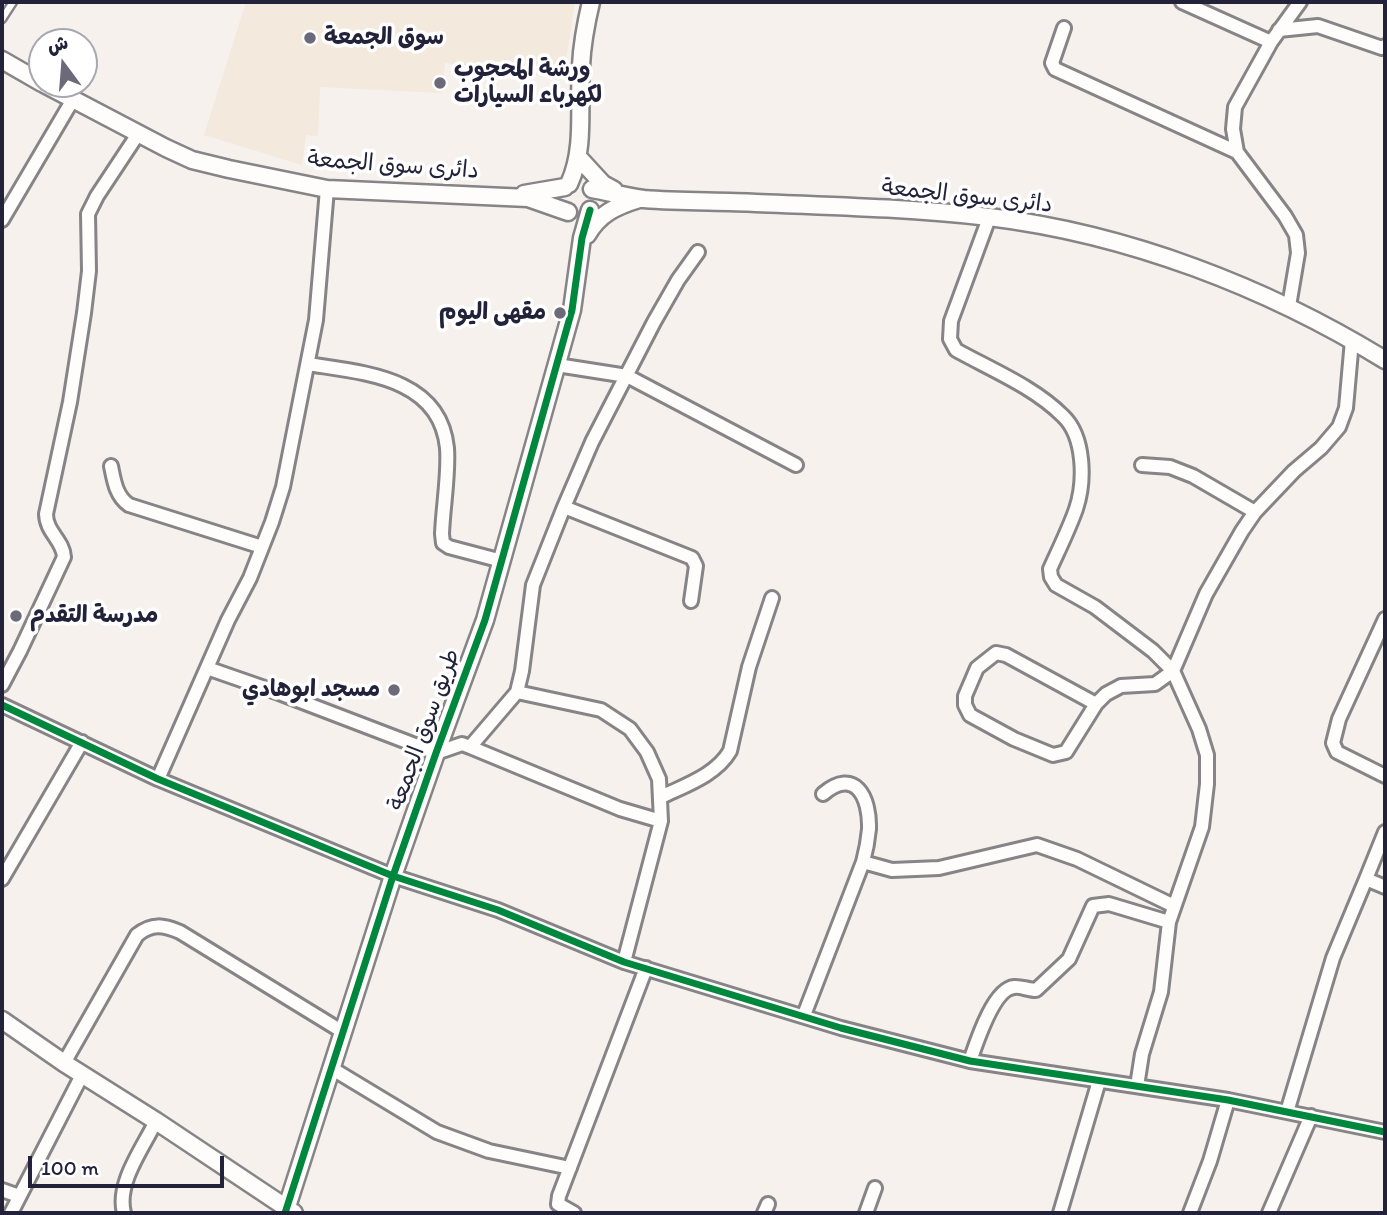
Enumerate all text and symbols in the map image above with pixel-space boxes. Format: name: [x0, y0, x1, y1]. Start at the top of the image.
place label: سوق الجمعة: [324, 24, 444, 52]
north arrow: [28, 28, 98, 98]
text: ش: [44, 30, 71, 58]
marker: سوق الجمعة: [302, 30, 318, 46]
place label: ورشة المحجوب لكهرباء السيارات: [454, 56, 602, 110]
marker: ورشة المحجوب لكهرباء السيارات: [432, 75, 448, 91]
street label: دائرى سوق الجمعة: [306, 146, 480, 186]
street label: دائرى سوق الجمعة: [880, 174, 1054, 220]
place label: مقهى اليوم: [439, 299, 546, 327]
marker: مقهى اليوم: [552, 305, 568, 321]
place label: مدرسة التقدم: [30, 602, 158, 630]
marker: مدرسة التقدم: [8, 608, 24, 624]
street label: طريق سوق الجمعة: [383, 645, 467, 815]
place label: مسجد ابوهادي: [242, 676, 380, 704]
marker: مسجد ابوهادي: [386, 682, 402, 698]
scale bar: [32, 1142, 228, 1186]
text: 100 m: [41, 1155, 99, 1180]

